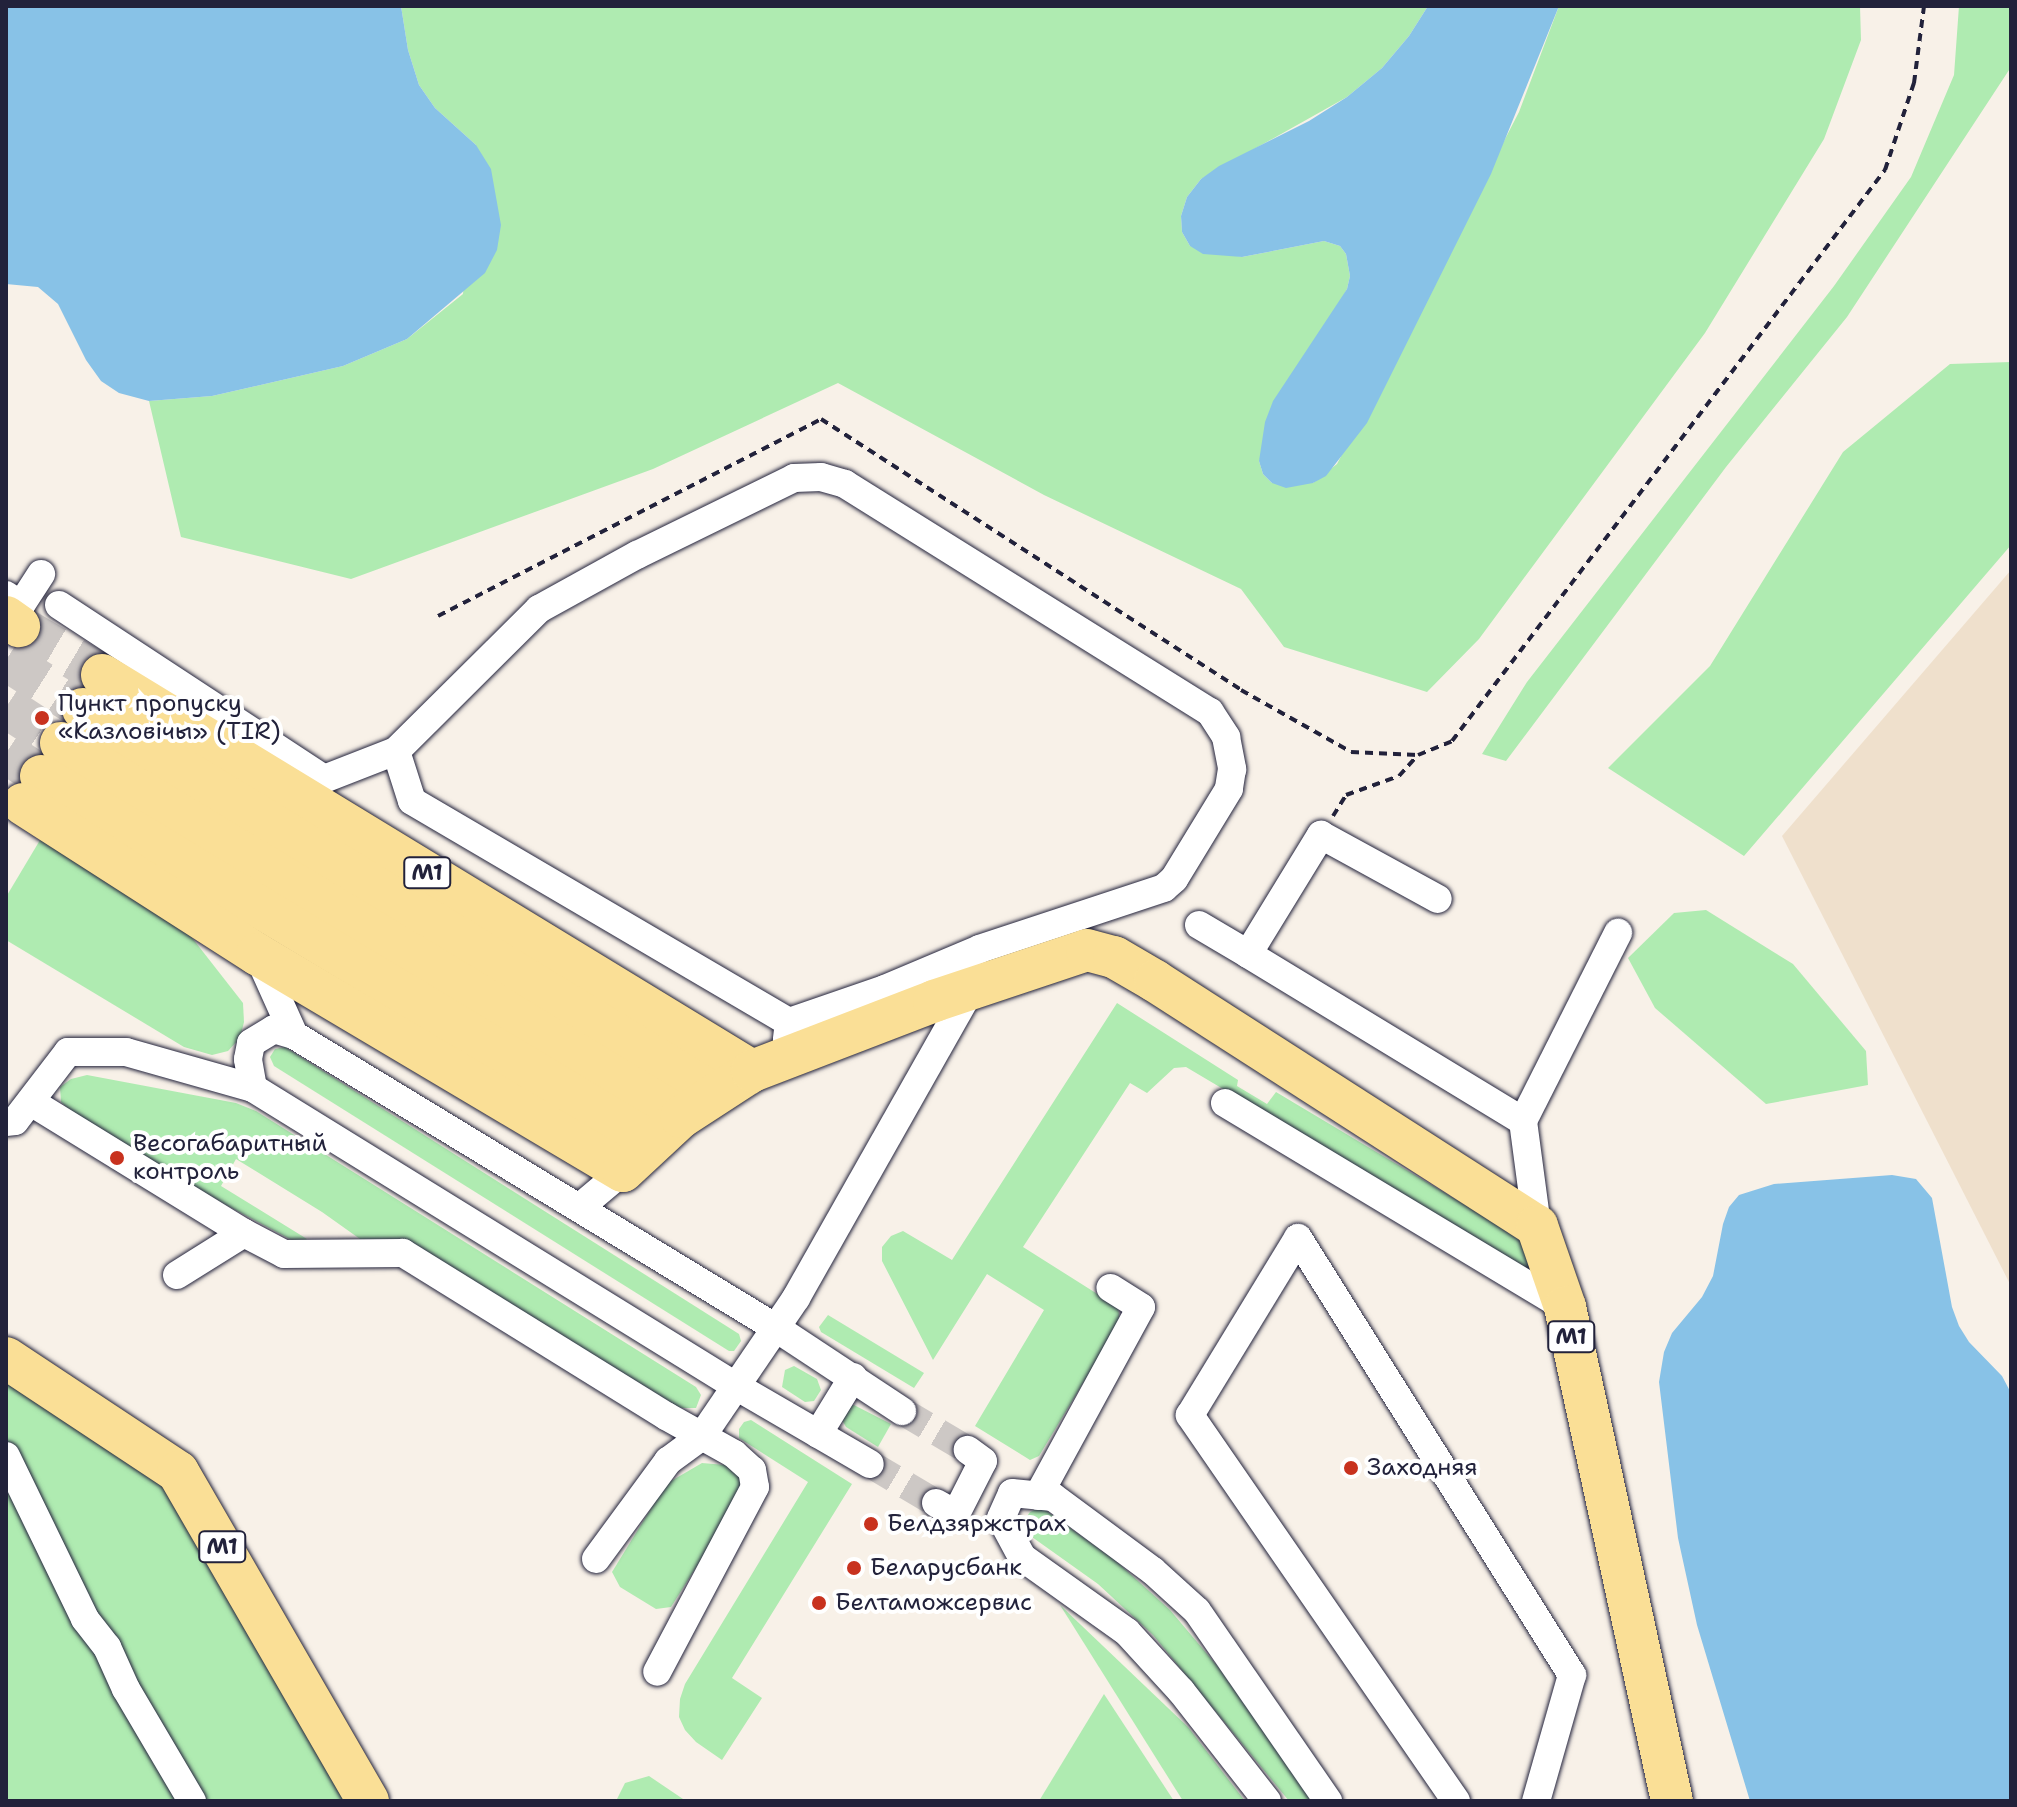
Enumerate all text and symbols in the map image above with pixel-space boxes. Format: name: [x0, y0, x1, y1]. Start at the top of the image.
place label: Пункт пропуску «Казловічы» (TIR): [58, 690, 280, 746]
marker: Пункт пропуску «Казловічы» (TIR): [33, 709, 51, 727]
road number: М1: [403, 855, 451, 891]
place label: Весогабаритный контроль: [133, 1130, 327, 1186]
marker: Весогабаритный контроль: [108, 1149, 126, 1167]
road number: М1: [1547, 1319, 1595, 1355]
place label: Заходняя: [1367, 1454, 1478, 1482]
marker: Заходняя: [1342, 1459, 1360, 1477]
place label: Белдзяржстрах: [887, 1510, 1066, 1538]
marker: Белдзяржстрах: [862, 1515, 880, 1533]
road number: М1: [198, 1529, 246, 1565]
place label: Беларусбанк: [870, 1554, 1022, 1582]
marker: Беларусбанк: [845, 1559, 863, 1577]
place label: Белтаможсервис: [835, 1589, 1032, 1617]
marker: Белтаможсервис: [810, 1594, 828, 1612]

